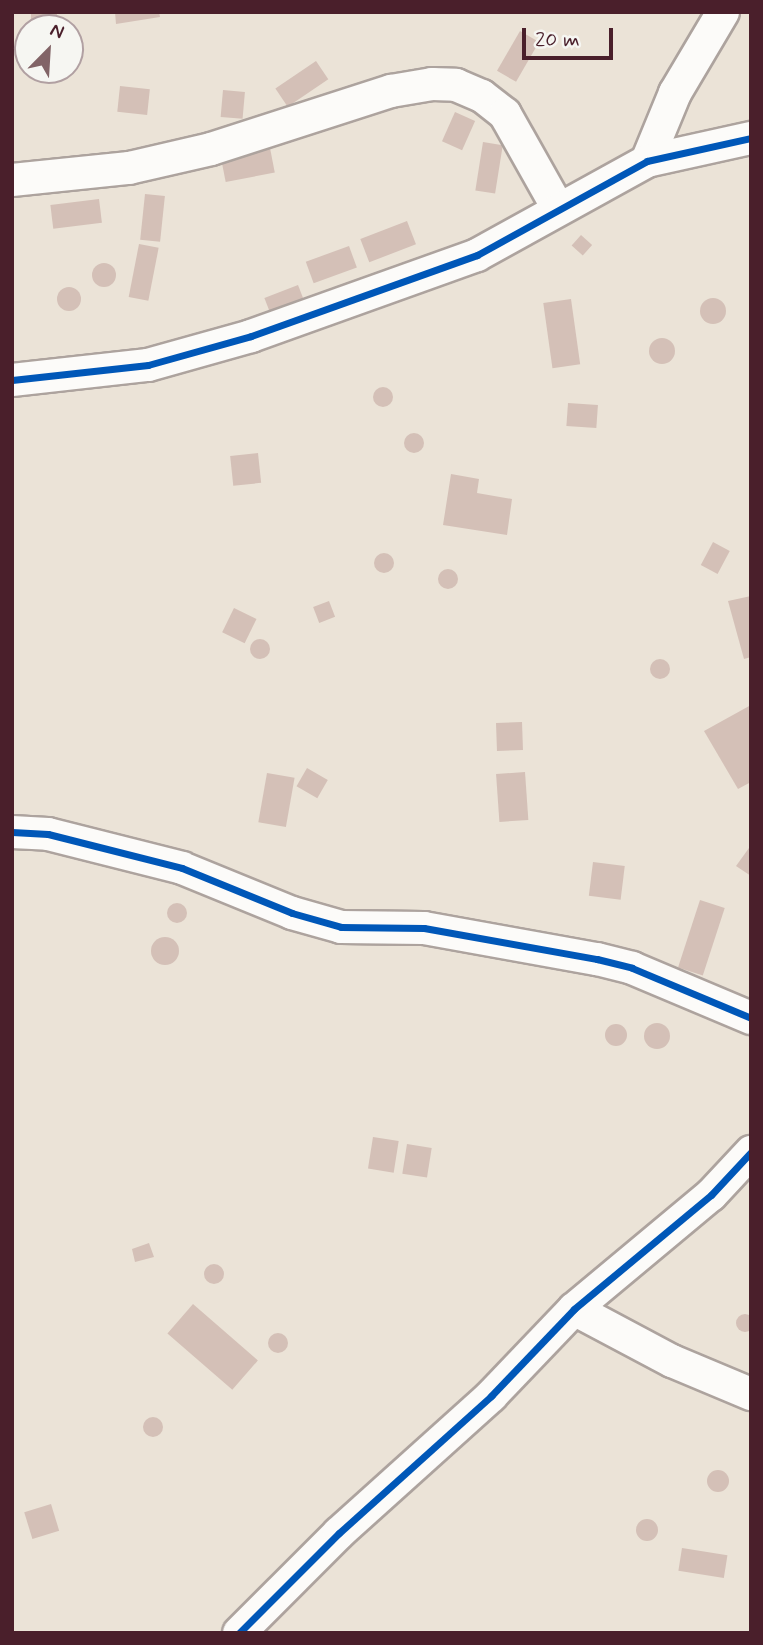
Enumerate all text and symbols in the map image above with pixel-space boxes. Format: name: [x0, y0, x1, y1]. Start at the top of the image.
north arrow: [14, 14, 84, 84]
scale bar: [525, 14, 616, 58]
text: N: [46, 17, 68, 45]
text: 20 m: [535, 26, 580, 54]

